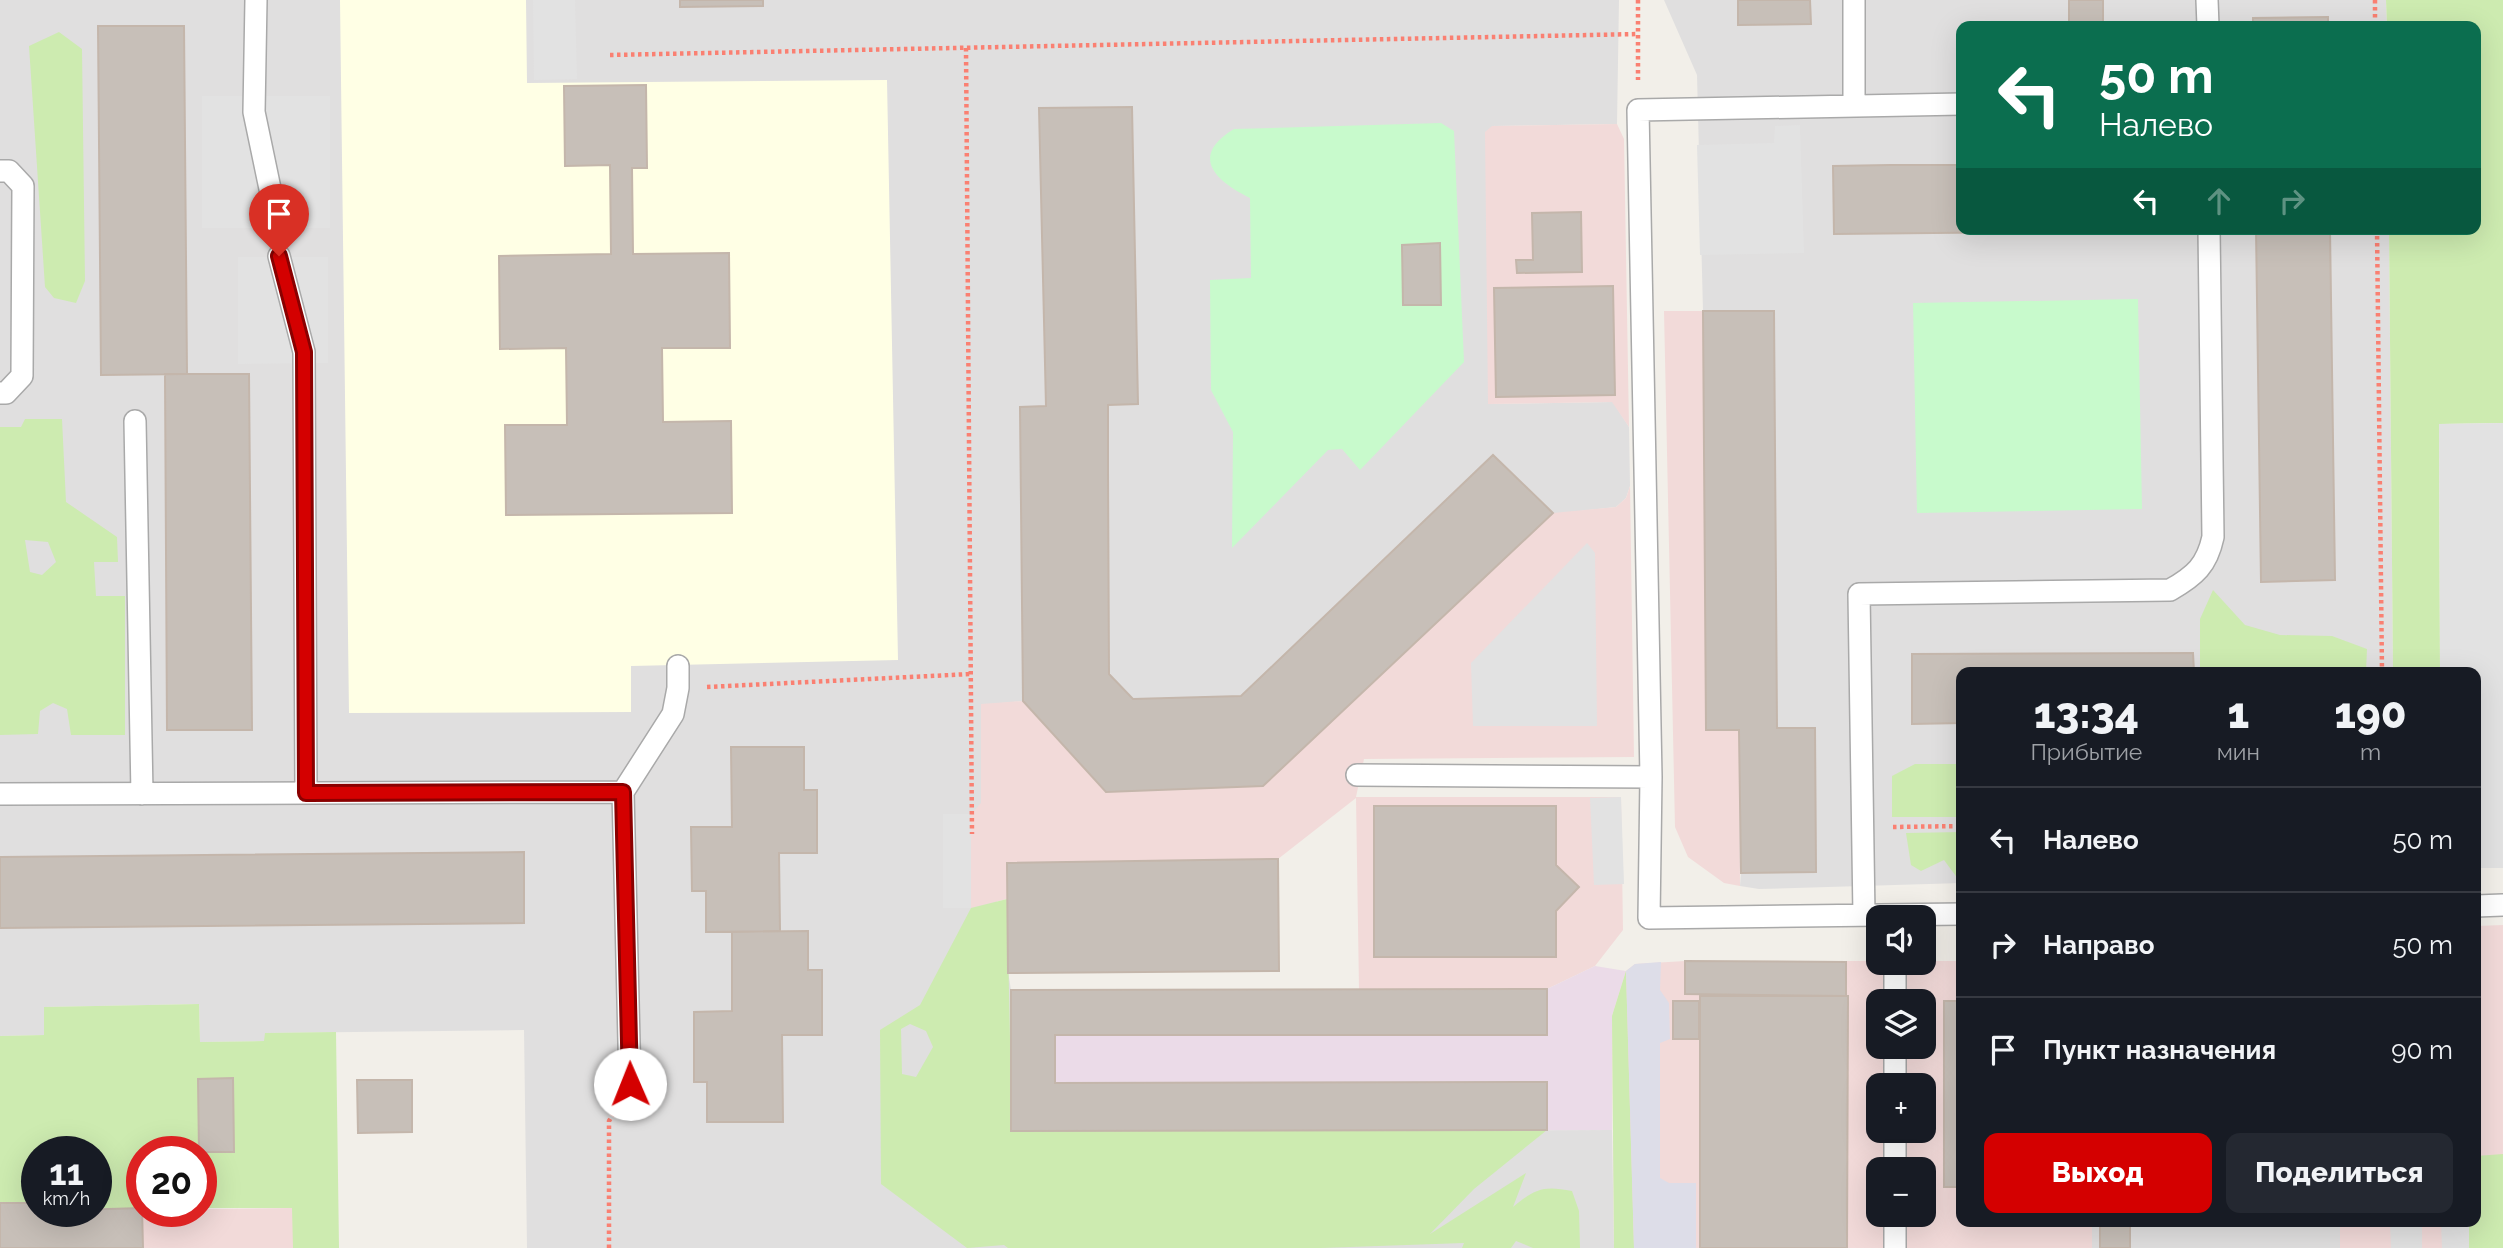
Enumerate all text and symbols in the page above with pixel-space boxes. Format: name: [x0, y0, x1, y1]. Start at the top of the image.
text: 50 m: [2099, 47, 2214, 104]
icon: left: [1984, 49, 2075, 140]
text: Налево: [2099, 106, 2213, 143]
icon: left: [2127, 182, 2165, 220]
icon: ahead: [2200, 182, 2238, 220]
icon: right: [2273, 182, 2311, 220]
pin: [249, 184, 309, 256]
icon: arrive: [260, 195, 298, 233]
text: 13:34: [2034, 689, 2139, 738]
text: 1: [2227, 689, 2249, 738]
text: 190: [2334, 689, 2407, 738]
text: Прибытие: [2030, 738, 2142, 765]
text: мин: [2217, 738, 2260, 765]
text: m: [2360, 738, 2381, 765]
icon: left: [1984, 821, 2022, 859]
text: Налево: [2043, 825, 2139, 855]
text: 50 m: [2392, 825, 2453, 855]
map controls: [1866, 905, 1936, 1227]
button: sound: [1866, 905, 1936, 975]
icon: right: [1984, 926, 2022, 964]
text: Направо: [2043, 930, 2154, 960]
text: 50 m: [2392, 930, 2453, 960]
button: layers: [1866, 989, 1936, 1059]
icon: arrive: [1984, 1031, 2022, 1069]
text: Пункт назначения: [2043, 1035, 2276, 1065]
text: 90 m: [2391, 1035, 2453, 1065]
position arrow: [593, 1047, 667, 1121]
button: +: [1866, 1073, 1936, 1143]
button: Выход: [1984, 1133, 2212, 1213]
button: Поделиться: [2226, 1133, 2453, 1213]
speed limit sign: 20: [126, 1136, 217, 1227]
text: 11: [49, 1152, 84, 1193]
button: −: [1866, 1157, 1936, 1227]
text: km/h: [43, 1188, 90, 1209]

